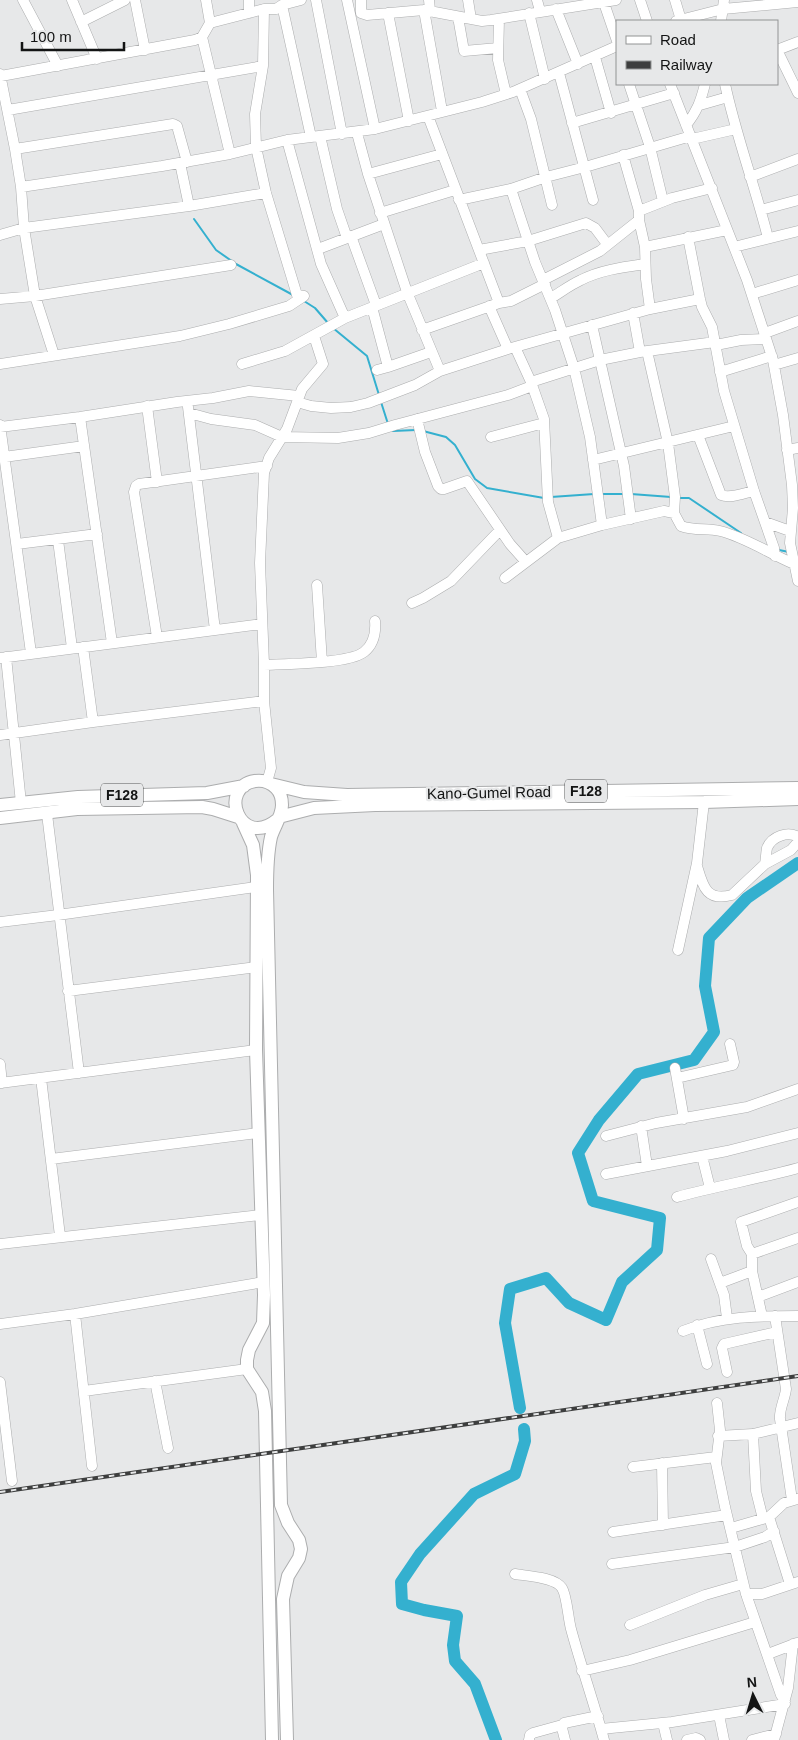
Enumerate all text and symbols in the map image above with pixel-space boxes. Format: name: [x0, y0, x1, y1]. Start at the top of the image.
scale bar: [22, 20, 125, 52]
legend: [616, 20, 778, 85]
text: 100 m: [30, 28, 72, 45]
text: Road: [660, 31, 696, 48]
text: Railway: [660, 56, 713, 73]
road number: F128: [565, 779, 607, 802]
street label: Kano-Gumel Road: [427, 783, 551, 802]
road number: F128: [101, 784, 143, 806]
north arrow: [728, 1670, 778, 1720]
text: N: [746, 1674, 758, 1690]

